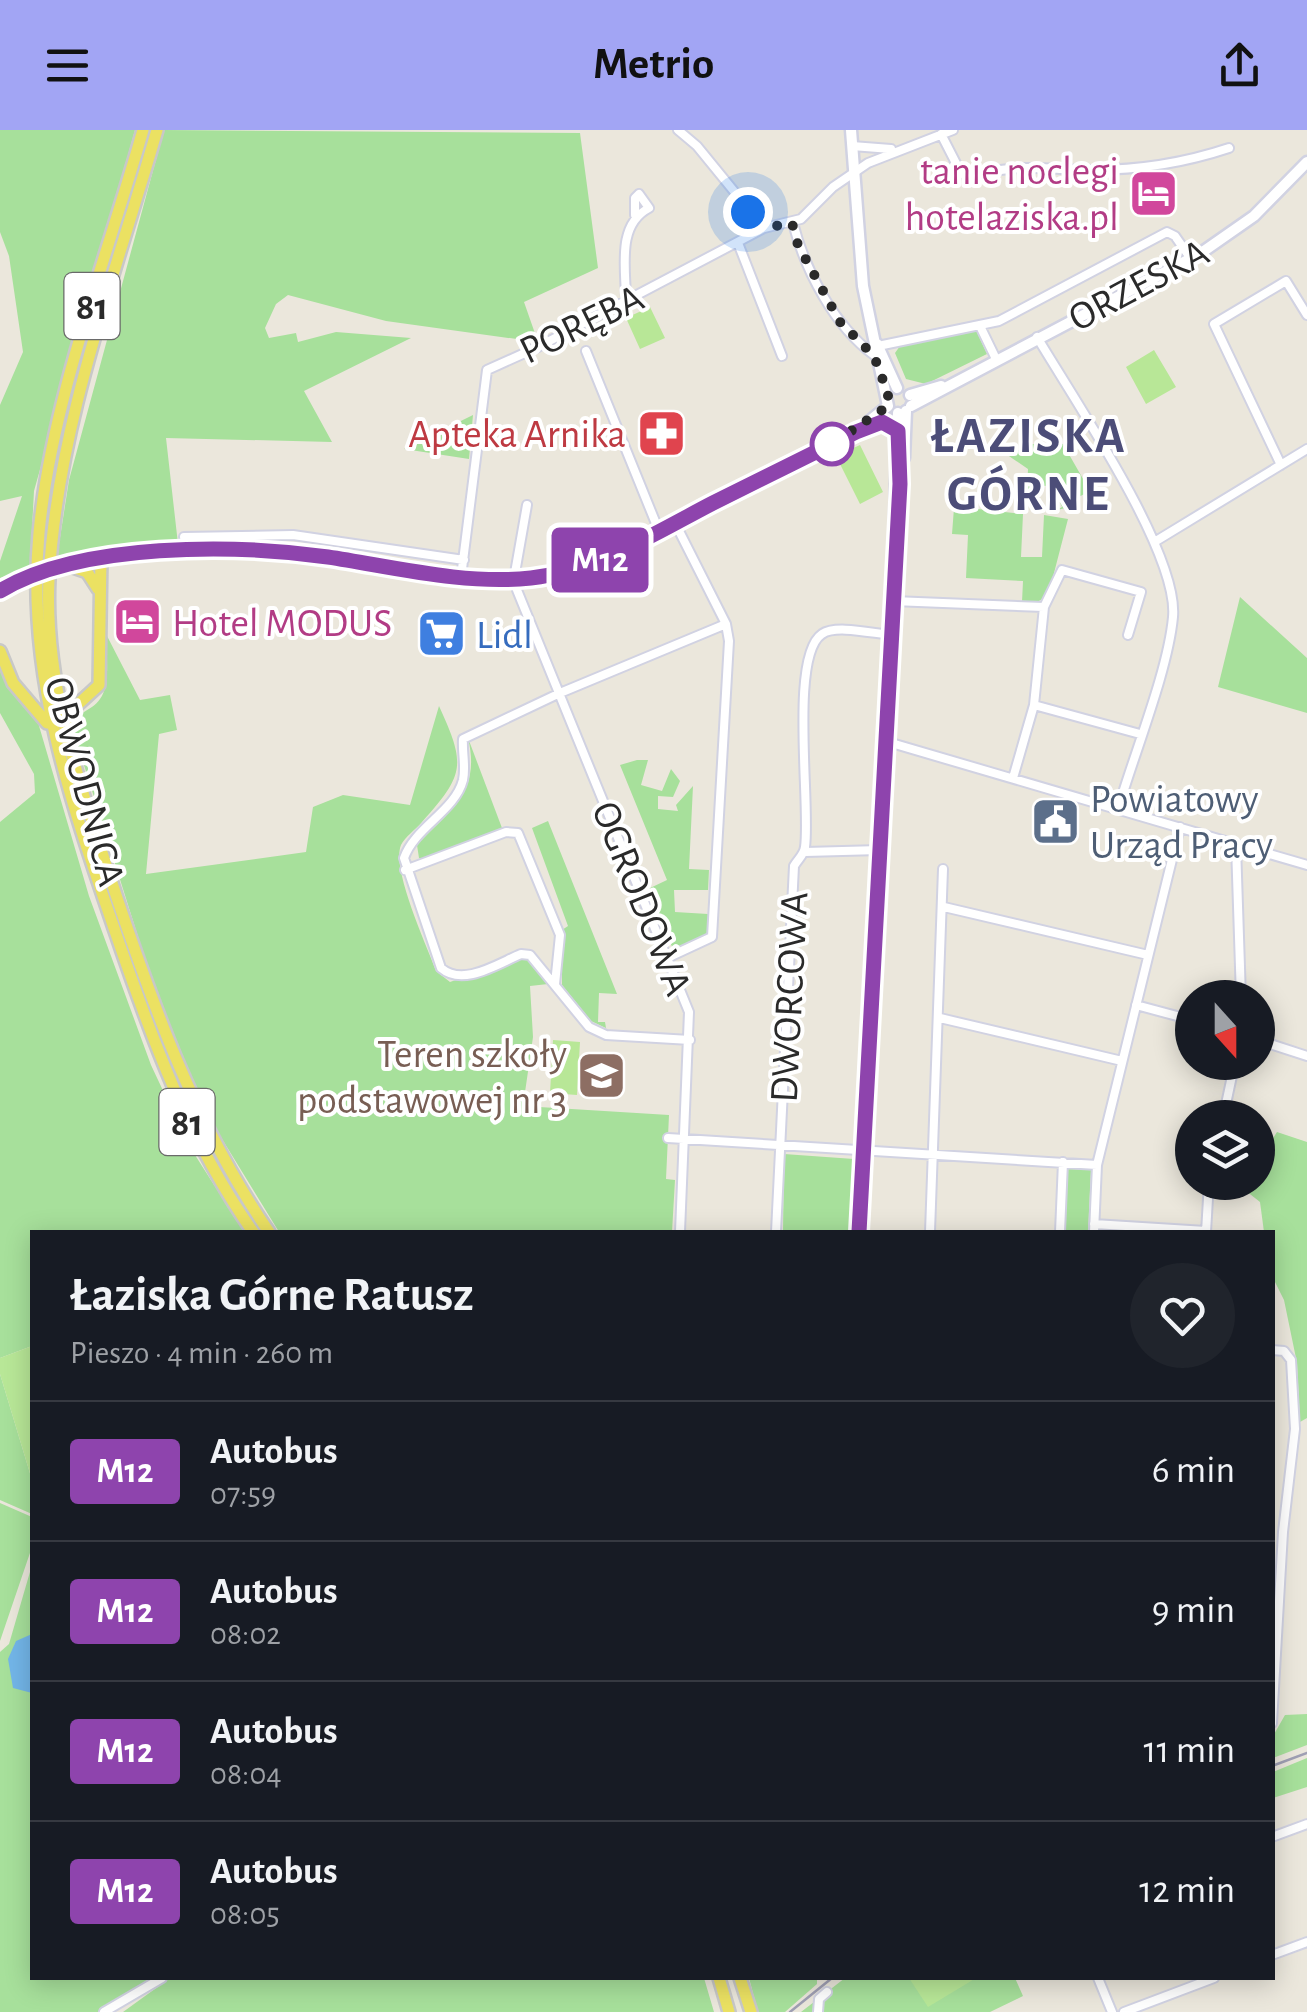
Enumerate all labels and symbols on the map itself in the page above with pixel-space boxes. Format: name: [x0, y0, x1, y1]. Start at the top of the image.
place label: tanie noclegi hotelaziska.pl: [905, 152, 1119, 238]
hotel icon: tanie noclegi hotelaziska.pl: [1128, 167, 1180, 219]
your location: [723, 187, 773, 237]
street label: ORZESKA: [1063, 232, 1215, 339]
road number: 81: [64, 273, 120, 339]
street label: PORĘBA: [514, 278, 651, 373]
pharmacy icon: Apteka Arnika: [635, 407, 687, 459]
district label: ŁAZISKA GÓRNE: [930, 412, 1127, 520]
place label: Apteka Arnika: [408, 415, 626, 455]
unlabelled marker: [811, 423, 853, 465]
line badge: M12: [542, 528, 658, 592]
hotel icon: Hotel MODUS: [111, 596, 163, 648]
place label: Hotel MODUS: [172, 604, 392, 644]
supermarket icon: Lidl: [415, 608, 467, 660]
place label: Lidl: [476, 616, 533, 656]
street label: OBWODNICA: [37, 673, 131, 890]
place label: Powiatowy Urząd Pracy: [1090, 780, 1273, 867]
public building icon: Powiatowy Urząd Pracy: [1029, 795, 1081, 847]
street label: OGRODOWA: [584, 796, 698, 1001]
street label: DWORCOWA: [765, 891, 815, 1103]
north arrow: [1175, 980, 1275, 1080]
place label: Teren szkoły podstawowej nr 3: [297, 1035, 567, 1121]
school or university icon: Teren szkoły podstawowej nr 3: [576, 1050, 628, 1102]
road number: 81: [160, 1089, 214, 1155]

